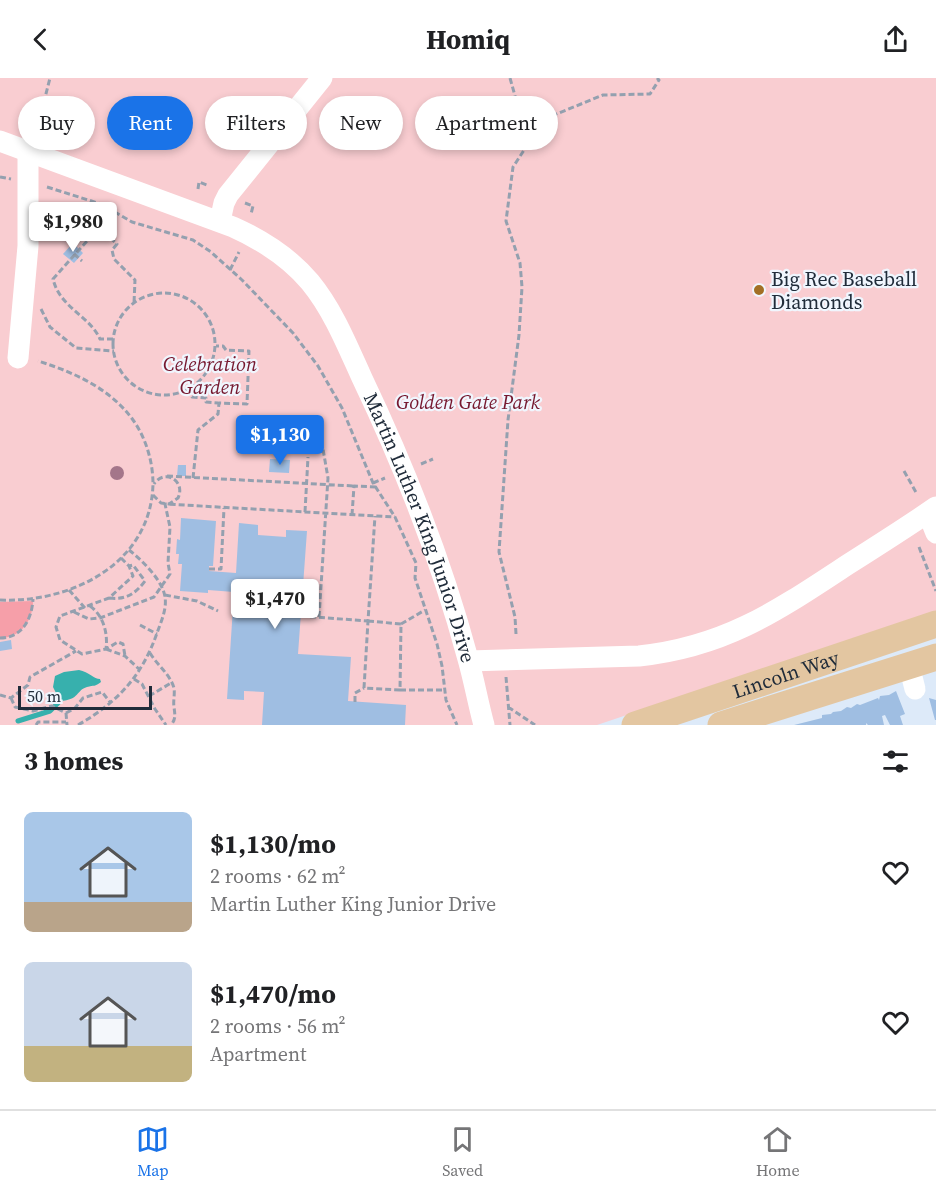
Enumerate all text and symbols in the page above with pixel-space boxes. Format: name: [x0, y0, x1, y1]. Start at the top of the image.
text: Homiq: [426, 21, 510, 58]
icon: back: [24, 23, 57, 56]
icon: share: [879, 23, 912, 56]
chip: Buy: [18, 96, 95, 150]
chip: Rent: [107, 96, 193, 150]
chip: Filters: [205, 96, 307, 150]
chip: New: [319, 96, 403, 150]
chip: Apartment: [415, 96, 558, 150]
pin: $1,980: [24, 202, 122, 253]
text: $1,980: [43, 207, 103, 235]
place label: Big Rec Baseball Diamonds: [771, 265, 917, 316]
marker: Big Rec Baseball Diamonds: [752, 283, 766, 297]
park label: Celebration Garden: [163, 350, 258, 401]
street label: Martin Luther King Junior Drive: [357, 388, 482, 666]
park label: Golden Gate Park: [396, 388, 541, 416]
pin: $1,130: [231, 415, 329, 466]
text: $1,130: [250, 420, 310, 448]
pin: $1,470: [226, 579, 324, 630]
text: $1,470: [245, 584, 305, 612]
street label: Lincoln Way: [729, 643, 843, 705]
scale bar: [18, 683, 152, 710]
text: 50 m: [27, 685, 61, 707]
text: 3 homes: [24, 743, 123, 779]
icon: filters: [879, 745, 912, 778]
text: $1,130/mo: [210, 826, 336, 862]
icon: home: [72, 836, 144, 908]
icon: heart: [879, 856, 912, 889]
text: 2 rooms · 62 m²: [210, 862, 346, 890]
text: Martin Luther King Junior Drive: [210, 890, 496, 918]
text: $1,470/mo: [210, 976, 336, 1012]
icon: home: [72, 986, 144, 1058]
icon: heart: [879, 1006, 912, 1039]
text: 2 rooms · 56 m²: [210, 1012, 346, 1040]
text: Apartment: [210, 1040, 307, 1068]
tab: Map: [136, 1123, 169, 1181]
tab: Saved: [442, 1123, 483, 1181]
tab: Home: [756, 1123, 800, 1181]

